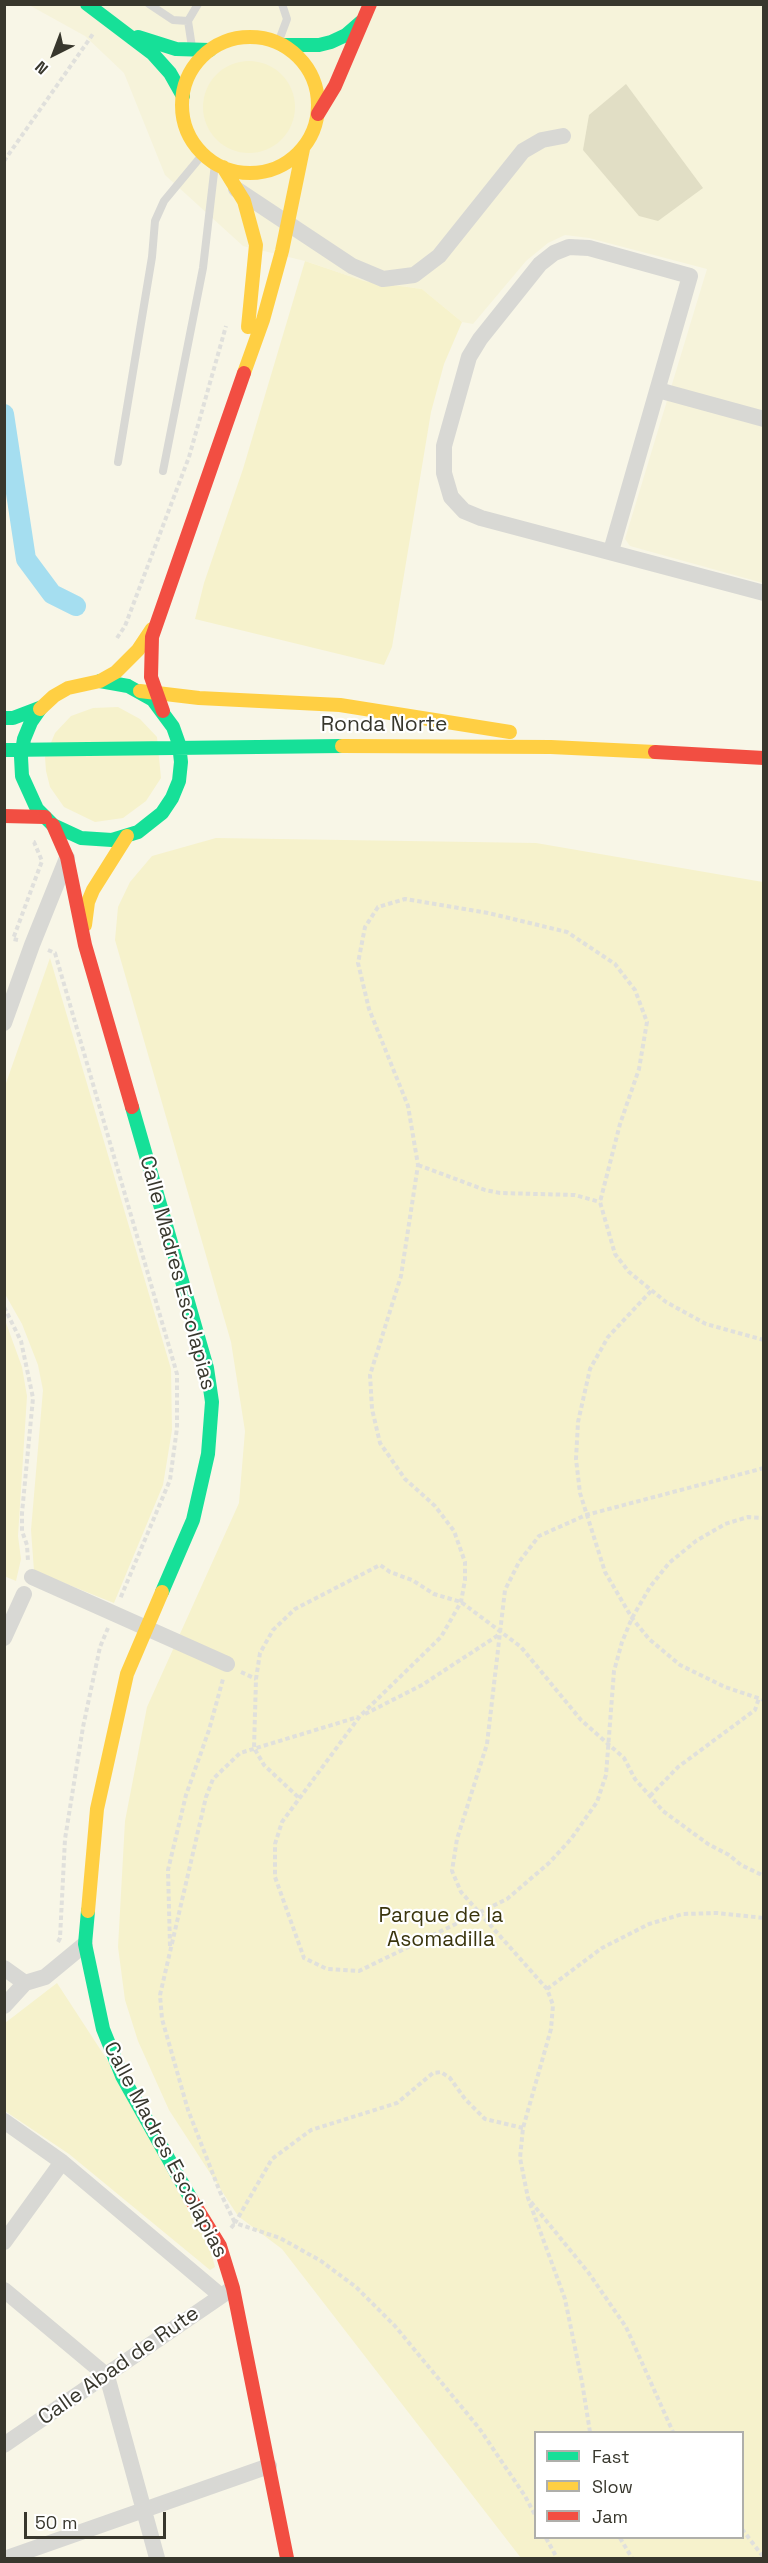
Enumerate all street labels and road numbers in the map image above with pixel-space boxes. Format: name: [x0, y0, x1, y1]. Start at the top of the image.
street label: Ronda Norte: [321, 712, 447, 738]
street label: Calle Madres Escolapias: [134, 1153, 220, 1393]
street label: Calle Madres Escolapias: [97, 2038, 233, 2262]
street label: Calle Abad de Rute: [34, 2301, 204, 2431]

